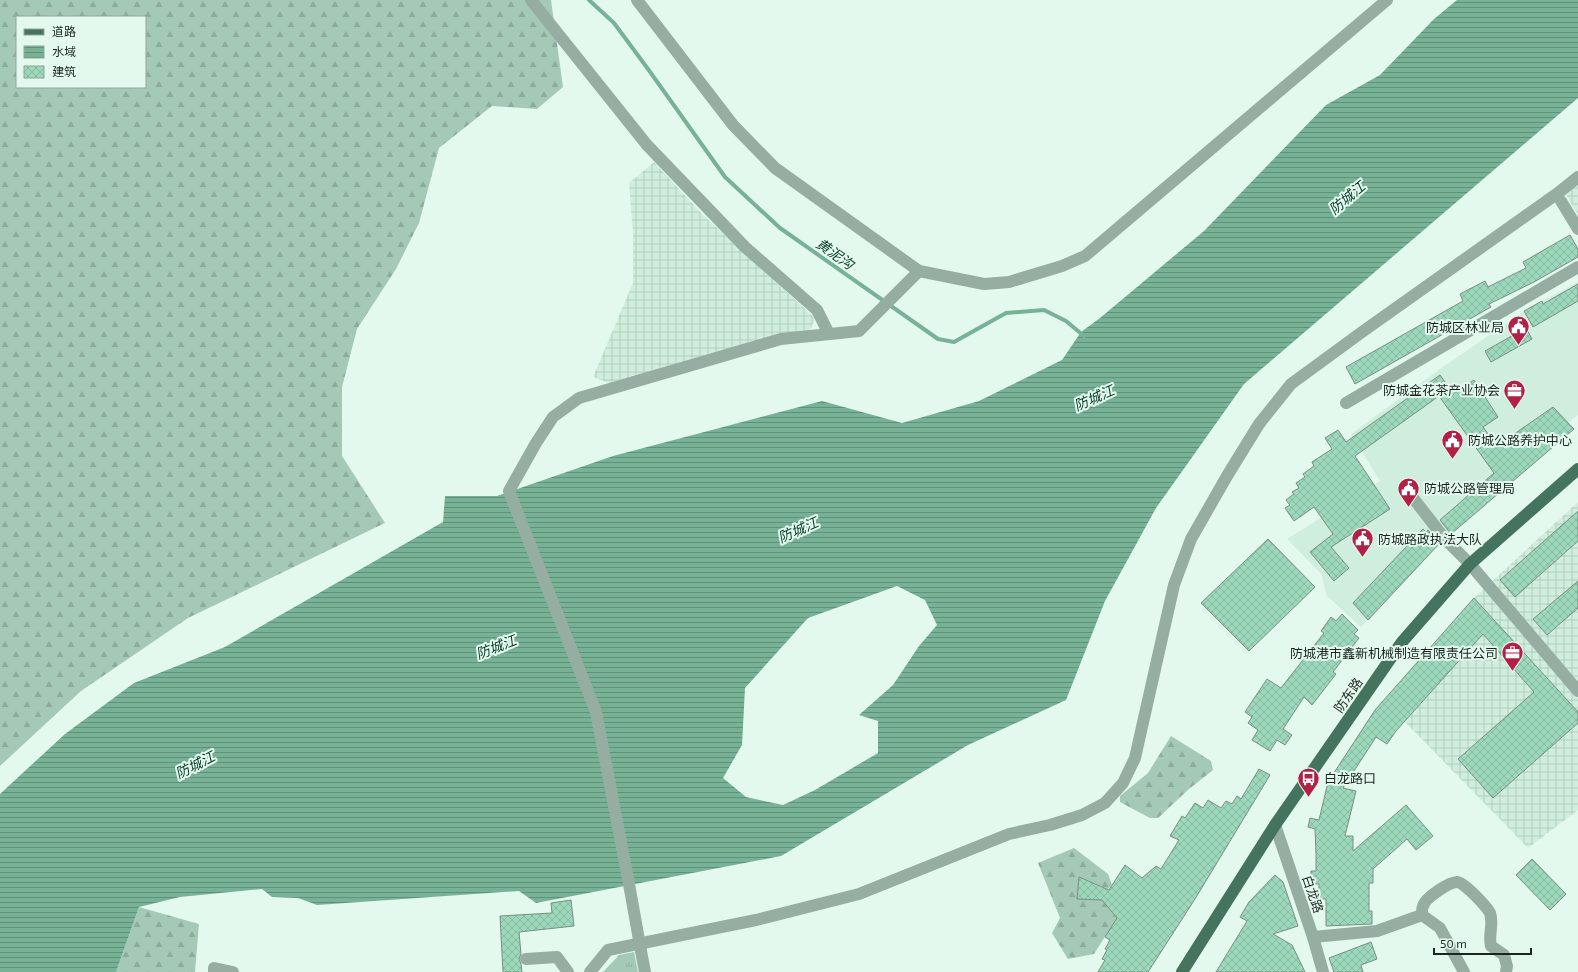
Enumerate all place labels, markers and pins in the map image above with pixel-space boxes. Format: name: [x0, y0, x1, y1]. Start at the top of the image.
public building icon: 防城区林业局: [1506, 314, 1532, 347]
place label: 防城区林业局: [1426, 319, 1504, 335]
office icon: 防城金花茶产业协会: [1502, 377, 1528, 410]
place label: 防城金花茶产业协会: [1383, 382, 1500, 398]
public building icon: 防城公路养护中心: [1439, 427, 1465, 460]
place label: 防城公路养护中心: [1468, 432, 1572, 448]
public building icon: 防城公路管理局: [1396, 475, 1422, 508]
place label: 防城公路管理局: [1424, 480, 1515, 496]
public building icon: 防城路政执法大队: [1350, 526, 1376, 559]
place label: 防城路政执法大队: [1378, 531, 1482, 547]
office icon: 防城港市鑫新机械制造有限责任公司: [1500, 640, 1526, 673]
place label: 防城港市鑫新机械制造有限责任公司: [1290, 645, 1498, 661]
bus stop icon: 白龙路口: [1295, 765, 1321, 798]
place label: 白龙路口: [1324, 770, 1376, 786]

